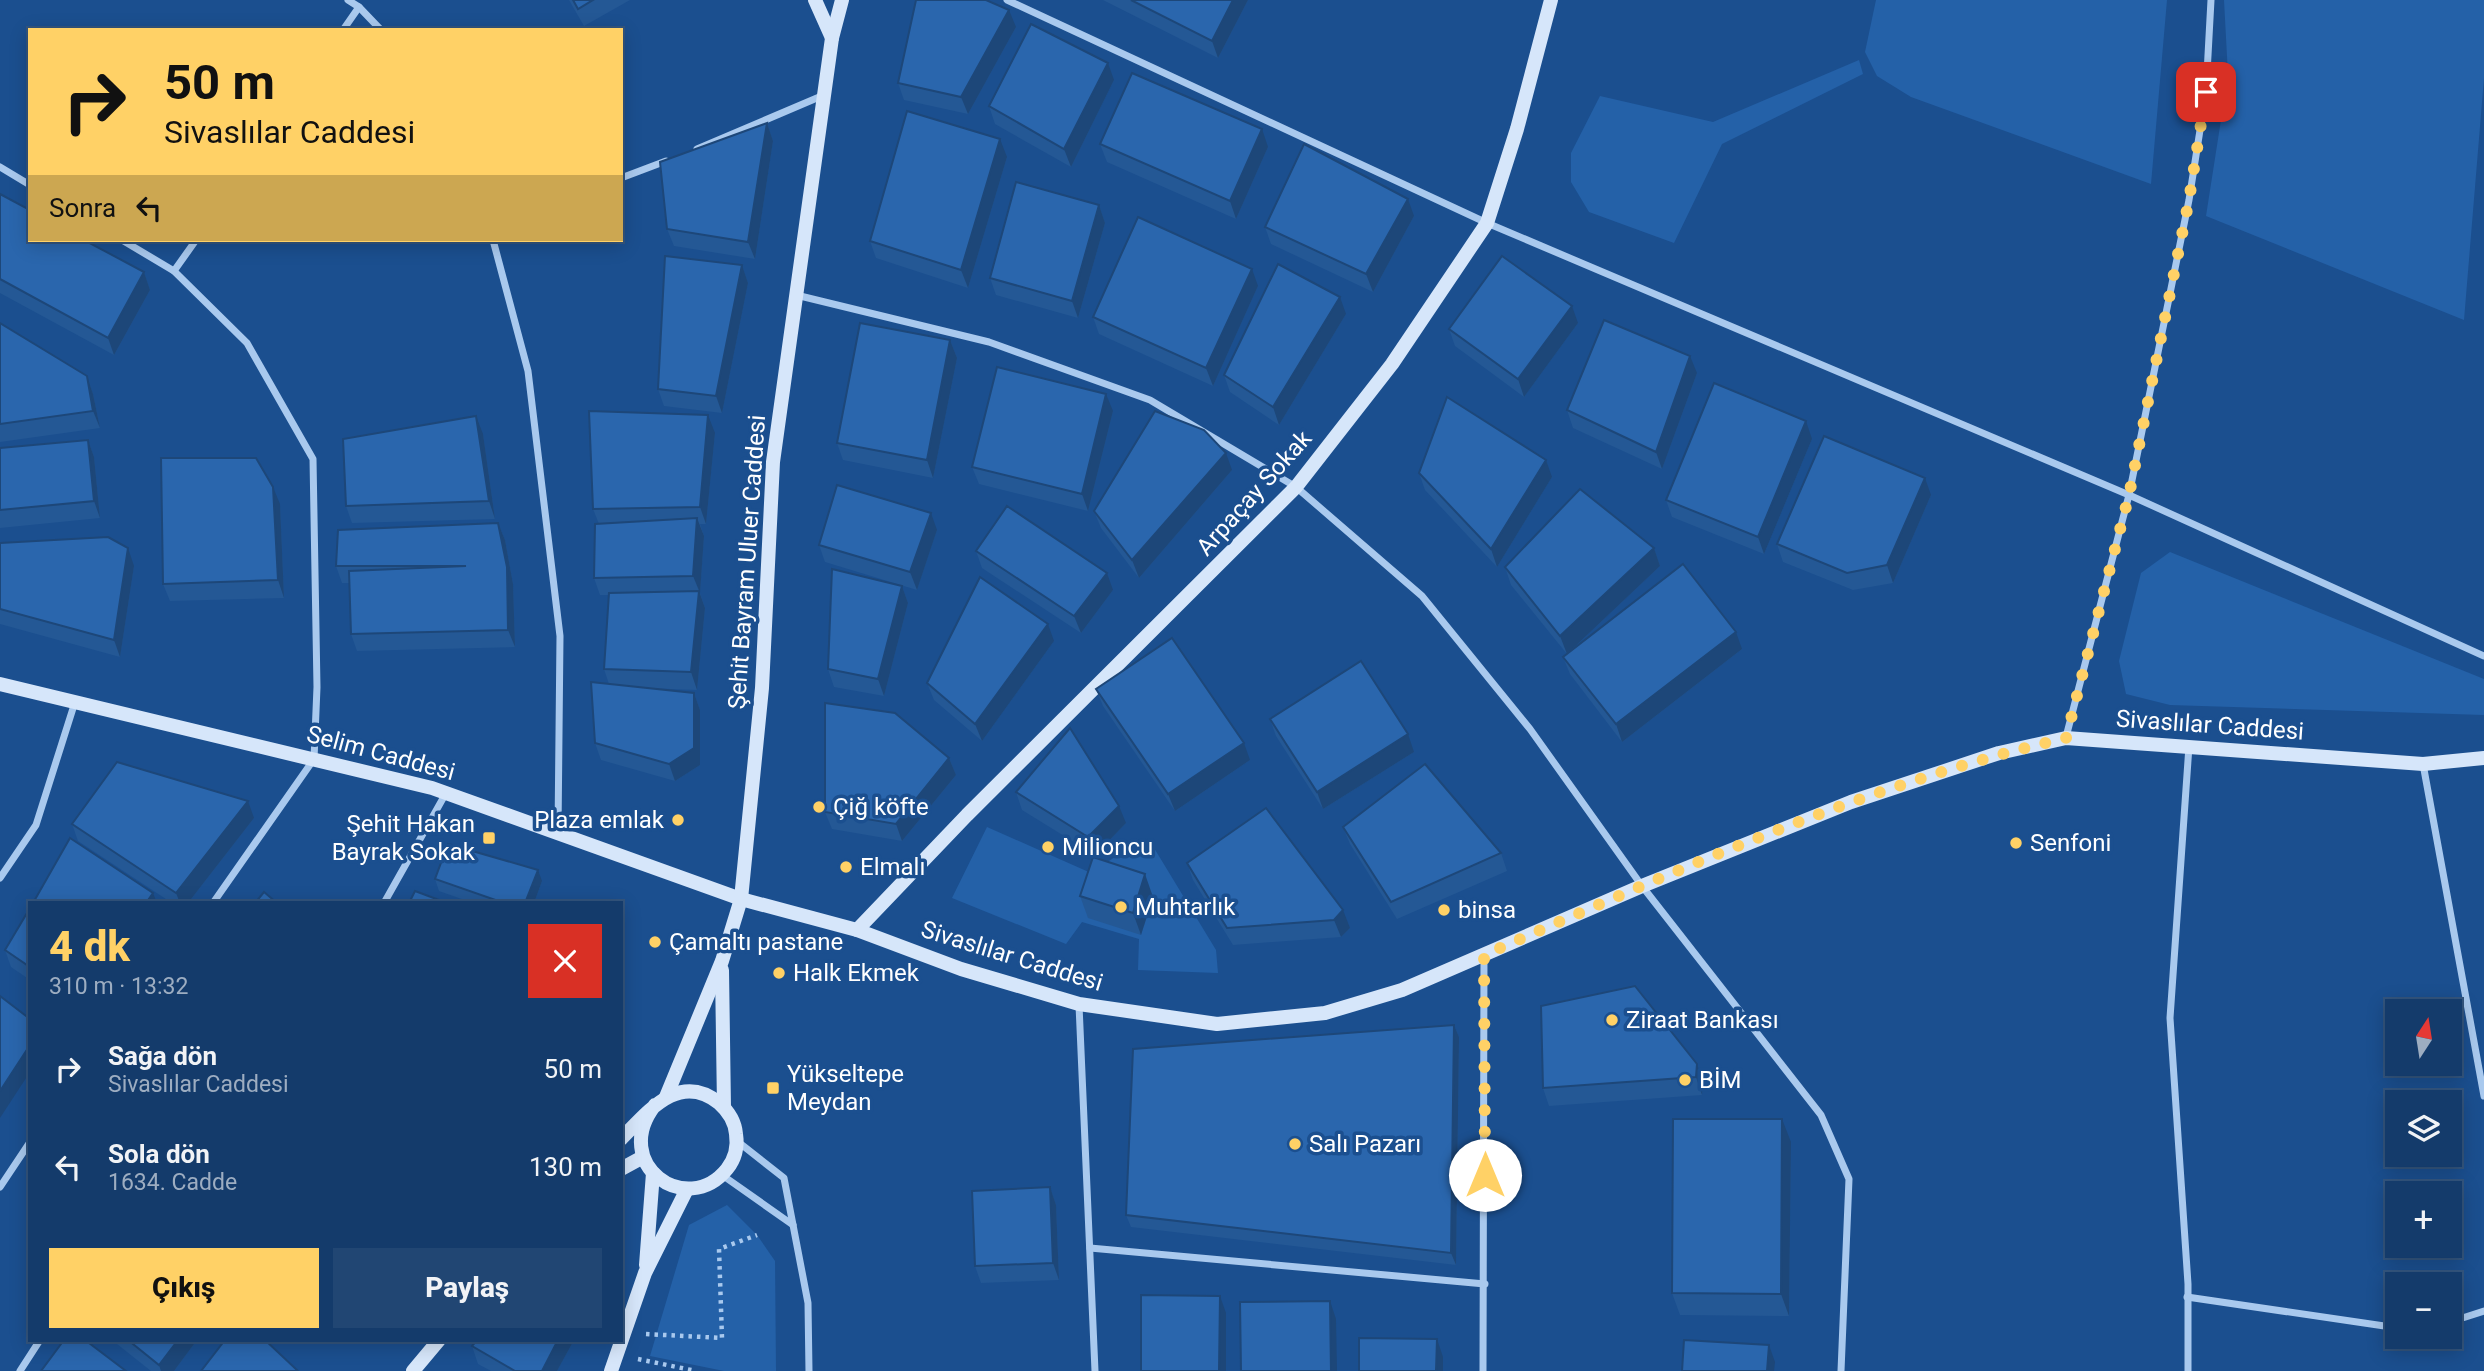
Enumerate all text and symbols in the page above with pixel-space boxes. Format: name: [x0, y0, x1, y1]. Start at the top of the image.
text: 50 m: [164, 54, 275, 111]
icon: right: [49, 56, 140, 147]
pin: [2176, 62, 2236, 122]
icon: arrive: [2187, 73, 2225, 111]
text: Sivaslılar Caddesi: [164, 113, 415, 151]
icon: left: [130, 189, 168, 227]
text: Sonra: [49, 193, 116, 223]
street label: Şehit Bayram Uluer Caddesi: [723, 414, 771, 710]
street label: Arpaçay Sokak: [1191, 424, 1318, 561]
street label: Sivaslılar Caddesi: [2115, 704, 2305, 746]
street label: Selim Caddesi: [304, 720, 458, 786]
place label: Çiğ köfte: [833, 793, 929, 821]
marker: Çiğ köfte: [811, 799, 827, 815]
place label: Plaza emlak: [534, 806, 665, 834]
place label: Şehit Hakan Bayrak Sokak: [332, 810, 476, 866]
marker: Plaza emlak: [670, 812, 686, 828]
place label: Senfoni: [2030, 829, 2111, 857]
marker: Şehit Hakan Bayrak Sokak: [481, 830, 497, 846]
place label: Milioncu: [1062, 833, 1153, 861]
marker: Senfoni: [2008, 835, 2024, 851]
marker: Milioncu: [1040, 839, 1056, 855]
place label: Elmalı: [860, 853, 925, 881]
marker: Elmalı: [838, 859, 854, 875]
place label: Muhtarlık: [1135, 893, 1236, 921]
place label: binsa: [1458, 896, 1516, 924]
marker: Muhtarlık: [1113, 899, 1129, 915]
marker: binsa: [1436, 902, 1452, 918]
street label: Sivaslılar Caddesi: [918, 915, 1106, 997]
text: 4 dk: [49, 922, 130, 971]
button: close: [528, 924, 602, 998]
place label: Çamaltı pastane: [669, 928, 843, 956]
marker: Çamaltı pastane: [647, 934, 663, 950]
place label: Halk Ekmek: [793, 959, 920, 987]
marker: Halk Ekmek: [771, 965, 787, 981]
text: 310 m · 13:32: [49, 973, 188, 1000]
north arrow: [2385, 999, 2462, 1076]
map controls: [2385, 999, 2462, 1349]
place label: Ziraat Bankası: [1626, 1006, 1779, 1034]
marker: Ziraat Bankası: [1604, 1012, 1620, 1028]
text: Sağa dön: [108, 1041, 217, 1071]
icon: right: [49, 1050, 87, 1088]
text: 50 m: [544, 1054, 602, 1084]
place label: Yükseltepe Meydan: [787, 1060, 904, 1116]
place label: BİM: [1699, 1066, 1741, 1094]
text: Sivaslılar Caddesi: [108, 1071, 289, 1098]
marker: BİM: [1677, 1072, 1693, 1088]
marker: Yükseltepe Meydan: [765, 1080, 781, 1096]
button: layers: [2385, 1090, 2462, 1167]
place label: Salı Pazarı: [1309, 1130, 1421, 1158]
marker: Salı Pazarı: [1287, 1136, 1303, 1152]
position arrow: [1448, 1138, 1522, 1212]
text: Sola dön: [108, 1139, 210, 1169]
icon: left: [49, 1148, 87, 1186]
text: 130 m: [529, 1152, 602, 1182]
text: 1634. Cadde: [108, 1169, 237, 1196]
button: +: [2385, 1181, 2462, 1258]
button: Çıkış: [49, 1248, 319, 1328]
button: Paylaş: [333, 1248, 602, 1328]
button: −: [2385, 1272, 2462, 1349]

